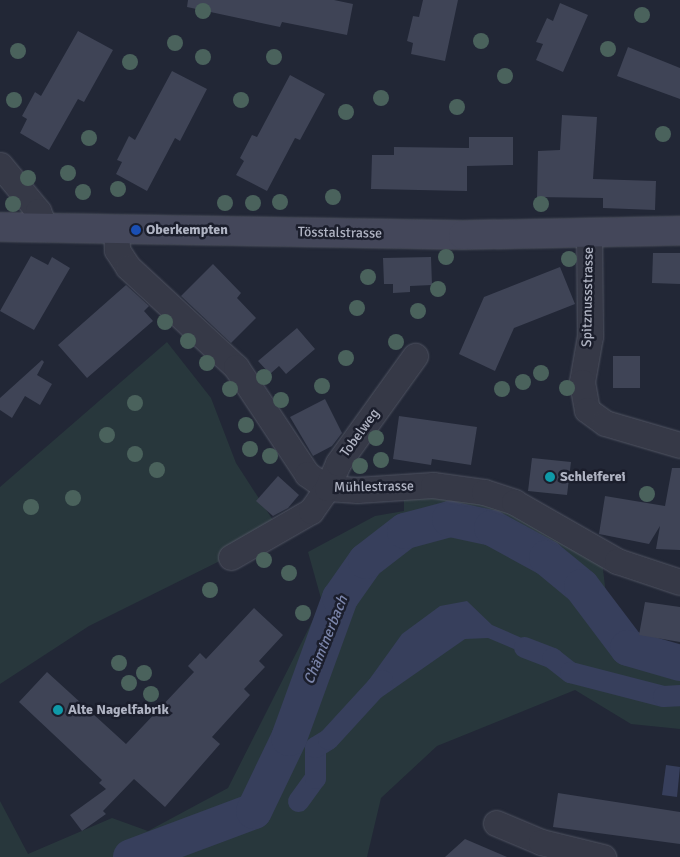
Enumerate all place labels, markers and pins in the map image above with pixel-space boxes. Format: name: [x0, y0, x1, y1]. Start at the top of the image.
place label: Oberkempten: [146, 222, 228, 238]
marker: Oberkempten: [130, 224, 142, 236]
place label: Schleiferei: [560, 469, 626, 485]
marker: Schleiferei: [544, 471, 556, 483]
place label: Alte Nagelfabrik: [68, 702, 169, 718]
marker: Alte Nagelfabrik: [52, 704, 64, 716]

